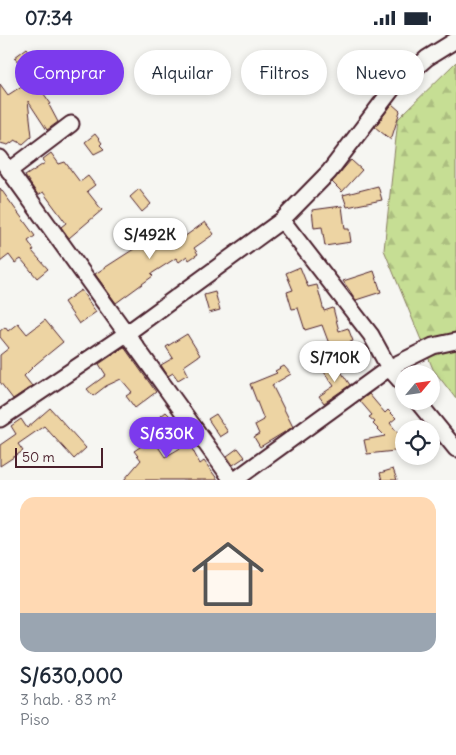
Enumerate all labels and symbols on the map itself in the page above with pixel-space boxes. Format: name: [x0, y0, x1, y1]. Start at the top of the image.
pin: S/492K: [109, 217, 191, 260]
pin: S/710K: [294, 341, 376, 383]
north arrow: [395, 365, 440, 410]
pin: S/630K: [126, 417, 208, 459]
scale bar: [15, 445, 102, 468]

